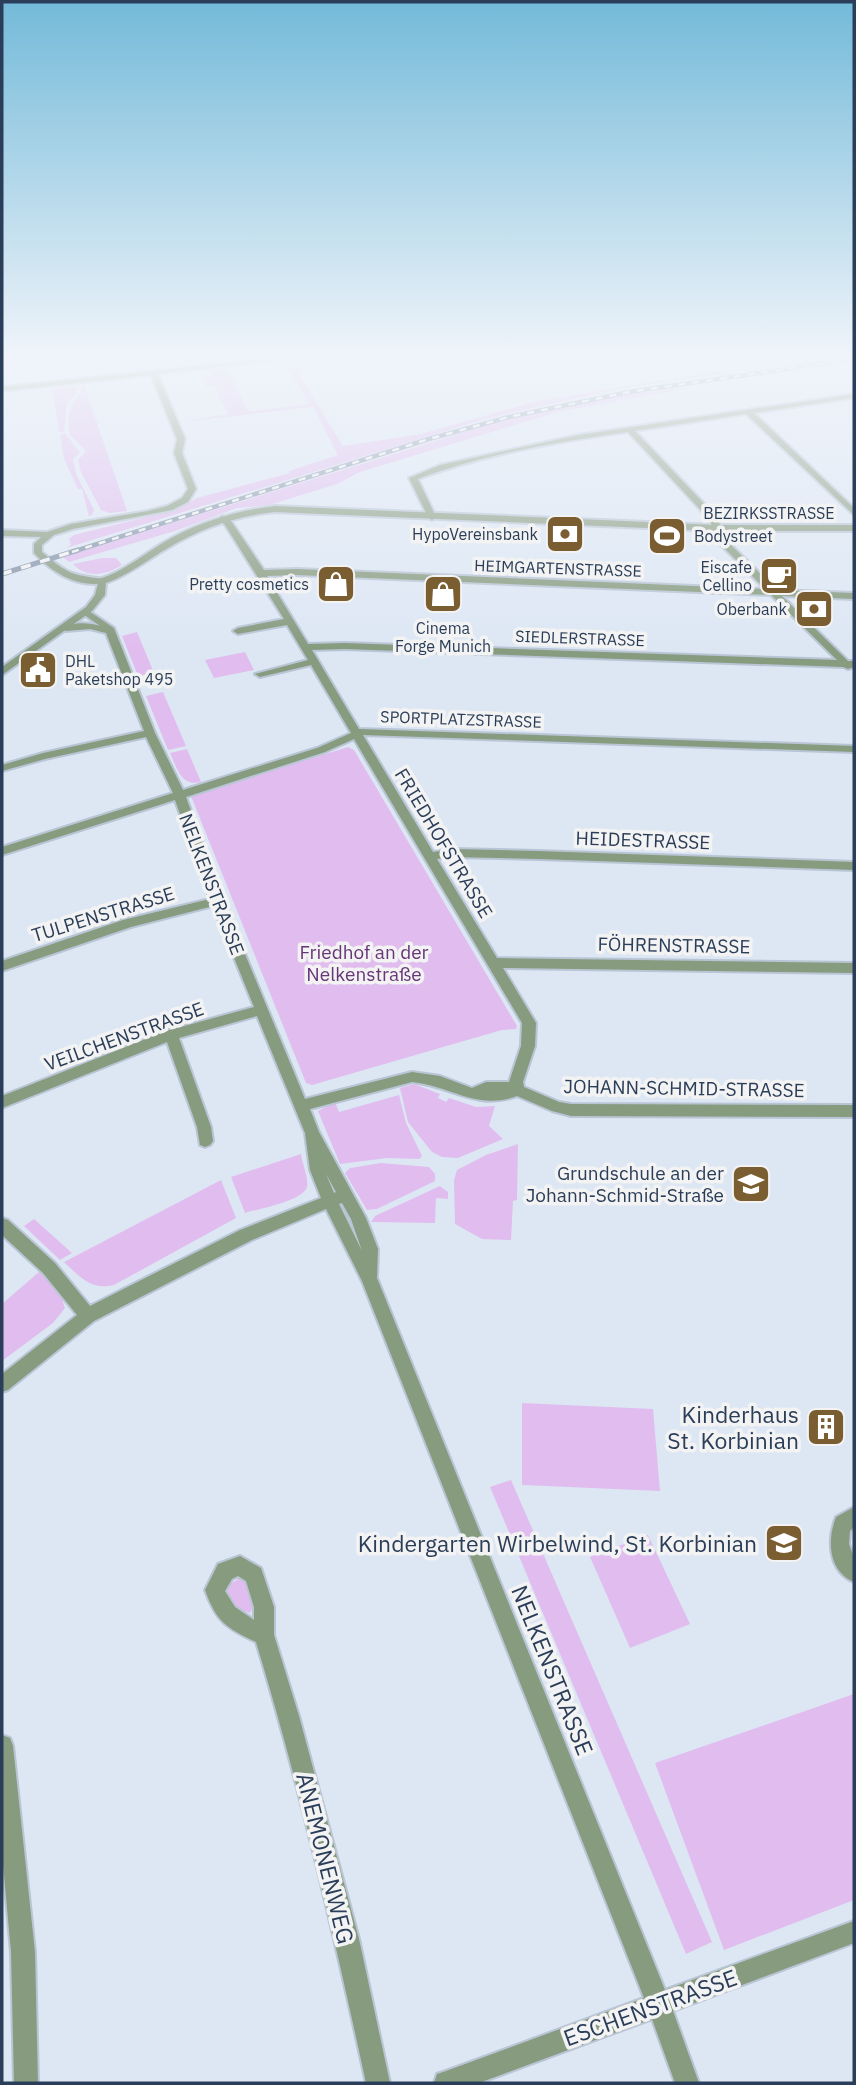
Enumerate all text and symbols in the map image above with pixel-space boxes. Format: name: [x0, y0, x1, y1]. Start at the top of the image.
street label: BEZIRKSSTRASSE: [703, 503, 835, 523]
bank icon: HypoVereinsbank: [544, 513, 586, 555]
sports icon: Bodystreet: [646, 515, 688, 557]
place label: HypoVereinsbank: [412, 524, 539, 544]
place label: Bodystreet: [694, 526, 773, 546]
street label: HEIMGARTENSTRASSE: [474, 555, 642, 581]
cafe icon: Eiscafe Cellino: [758, 555, 800, 597]
place label: Eiscafe Cellino: [700, 557, 752, 595]
shop icon: Pretty cosmetics: [315, 563, 357, 605]
shop icon: Cinema Forge Munich: [422, 573, 464, 615]
place label: Pretty cosmetics: [189, 574, 309, 594]
bank icon: Oberbank: [793, 588, 835, 630]
place label: Oberbank: [716, 599, 788, 619]
place label: Cinema Forge Munich: [395, 618, 491, 656]
street label: SIEDLERSTRASSE: [515, 626, 645, 650]
public building icon: DHL Paketshop 495: [17, 649, 59, 691]
place label: DHL Paketshop 495: [65, 651, 173, 689]
street label: SPORTPLATZSTRASSE: [380, 706, 542, 732]
street label: FRIEDHOFSTRASSE: [390, 764, 498, 922]
street label: NELKENSTRASSE: [174, 810, 250, 958]
street label: HEIDESTRASSE: [575, 826, 711, 854]
street label: TULPENSTRASSE: [29, 881, 177, 947]
street label: FÖHRENSTRASSE: [597, 932, 751, 958]
park label: Friedhof an der Nelkenstraße: [299, 940, 429, 986]
street label: VEILCHENSTRASSE: [41, 996, 207, 1076]
street label: JOHANN-SCHMID-STRASSE: [563, 1074, 805, 1102]
place label: Grundschule an der Johann-Schmid-Straße: [526, 1161, 724, 1207]
school or university icon: Grundschule an der Johann-Schmid-Straße: [730, 1163, 772, 1205]
place label: Kinderhaus St. Korbinian: [667, 1399, 799, 1455]
building icon: Kinderhaus St. Korbinian: [805, 1406, 847, 1448]
school or university icon: Kindergarten Wirbelwind, St. Korbinian: [763, 1522, 805, 1564]
place label: Kindergarten Wirbelwind, St. Korbinian: [358, 1528, 757, 1558]
street label: NELKENSTRASSE: [505, 1580, 601, 1760]
street label: ANEMONENWEG: [290, 1769, 362, 1947]
street label: ESCHENSTRASSE: [559, 1962, 741, 2052]

